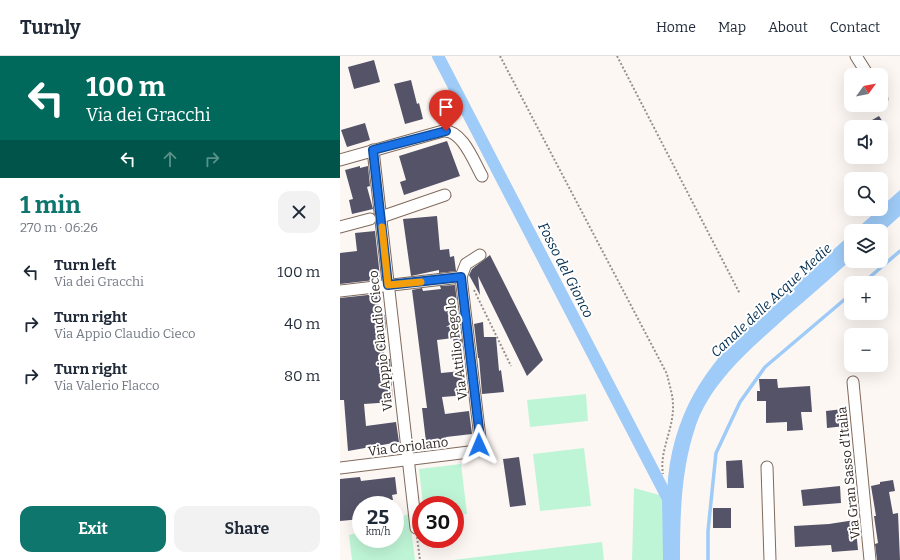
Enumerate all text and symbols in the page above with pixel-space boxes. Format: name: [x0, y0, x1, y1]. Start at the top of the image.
text: Turnly: [20, 16, 81, 39]
text: Home: [656, 19, 696, 36]
text: Map: [718, 19, 746, 36]
text: About: [768, 19, 808, 36]
text: Contact: [830, 19, 880, 36]
north arrow: [844, 68, 888, 112]
map controls: [844, 68, 888, 372]
text: 100 m: [86, 70, 165, 103]
icon: left: [20, 72, 72, 124]
pin: [429, 90, 463, 131]
icon: arrive: [435, 96, 457, 118]
text: Via dei Gracchi: [86, 104, 211, 126]
button: sound: [844, 120, 888, 164]
icon: left: [117, 148, 139, 170]
icon: ahead: [159, 148, 181, 170]
icon: right: [201, 148, 223, 170]
button: search: [844, 172, 888, 216]
text: 1 min: [20, 191, 81, 219]
button: close: [278, 191, 320, 233]
text: 270 m · 06:26: [20, 220, 98, 235]
water label: Fosso del Gionco: [534, 220, 597, 321]
button: layers: [844, 224, 888, 268]
water label: Canale delle Acque Medie: [707, 240, 835, 361]
text: Turn left: [54, 256, 116, 274]
icon: left: [20, 261, 42, 283]
text: 100 m: [277, 263, 320, 281]
street label: Via Appio Claudio Cieco: [366, 270, 395, 412]
text: Via dei Gracchi: [54, 274, 144, 289]
button: +: [844, 276, 888, 320]
street label: Via Attilio Regolo: [443, 297, 470, 401]
text: Turn right: [54, 308, 127, 326]
icon: right: [20, 313, 42, 335]
text: 40 m: [284, 315, 320, 333]
text: Via Appio Claudio Cieco: [54, 326, 196, 341]
button: −: [844, 328, 888, 372]
text: Turn right: [54, 360, 127, 378]
icon: right: [20, 365, 42, 387]
text: 80 m: [284, 367, 320, 385]
text: Via Valerio Flacco: [54, 378, 159, 393]
street label: Via Gran Sasso d'Italia: [834, 406, 863, 540]
position arrow: [458, 424, 500, 466]
street label: Via Coriolano: [367, 434, 449, 459]
speed limit sign: 30: [412, 496, 464, 548]
text: 25: [367, 505, 389, 529]
button: Exit: [20, 506, 166, 552]
button: Share: [174, 506, 320, 552]
text: km/h: [366, 526, 390, 538]

